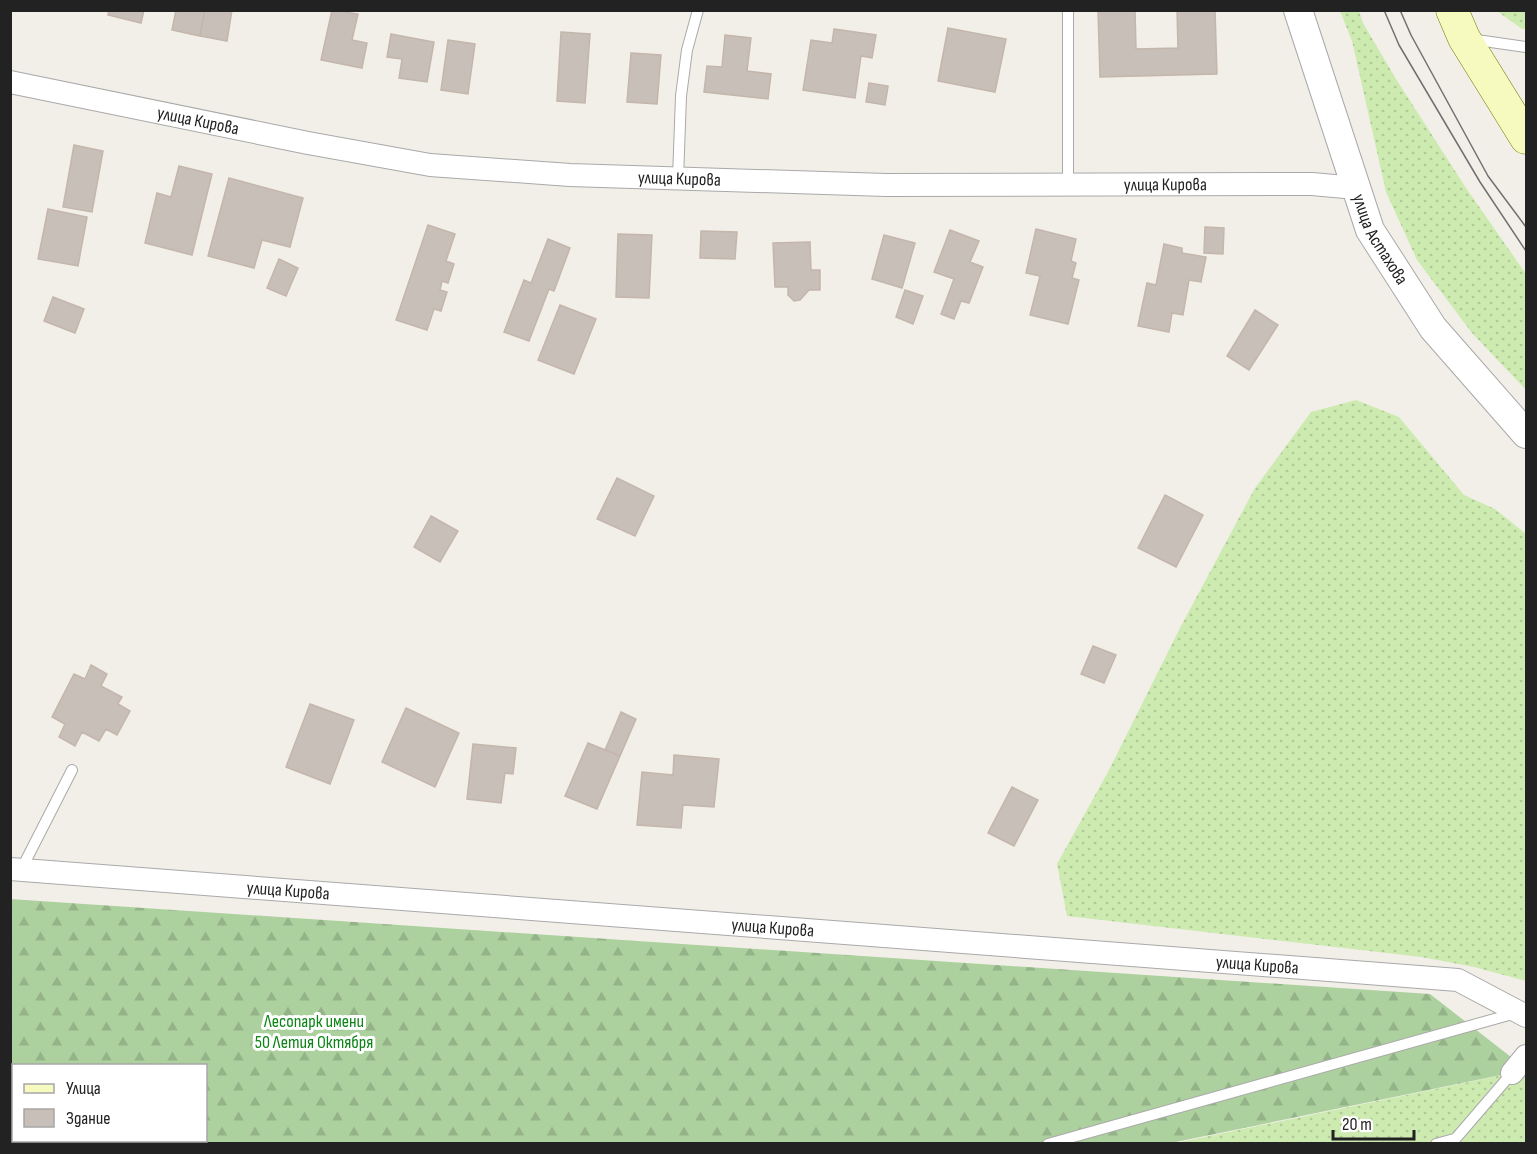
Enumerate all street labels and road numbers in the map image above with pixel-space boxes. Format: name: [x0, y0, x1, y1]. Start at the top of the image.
street label: улица Кирова: [155, 102, 241, 140]
street label: улица Кирова: [638, 167, 721, 191]
street label: улица Кирова: [1124, 174, 1207, 195]
street label: улица Астахова: [1348, 191, 1412, 289]
street label: улица Кирова: [246, 877, 330, 904]
street label: улица Кирова: [731, 914, 815, 942]
street label: улица Кирова: [1215, 951, 1300, 979]

